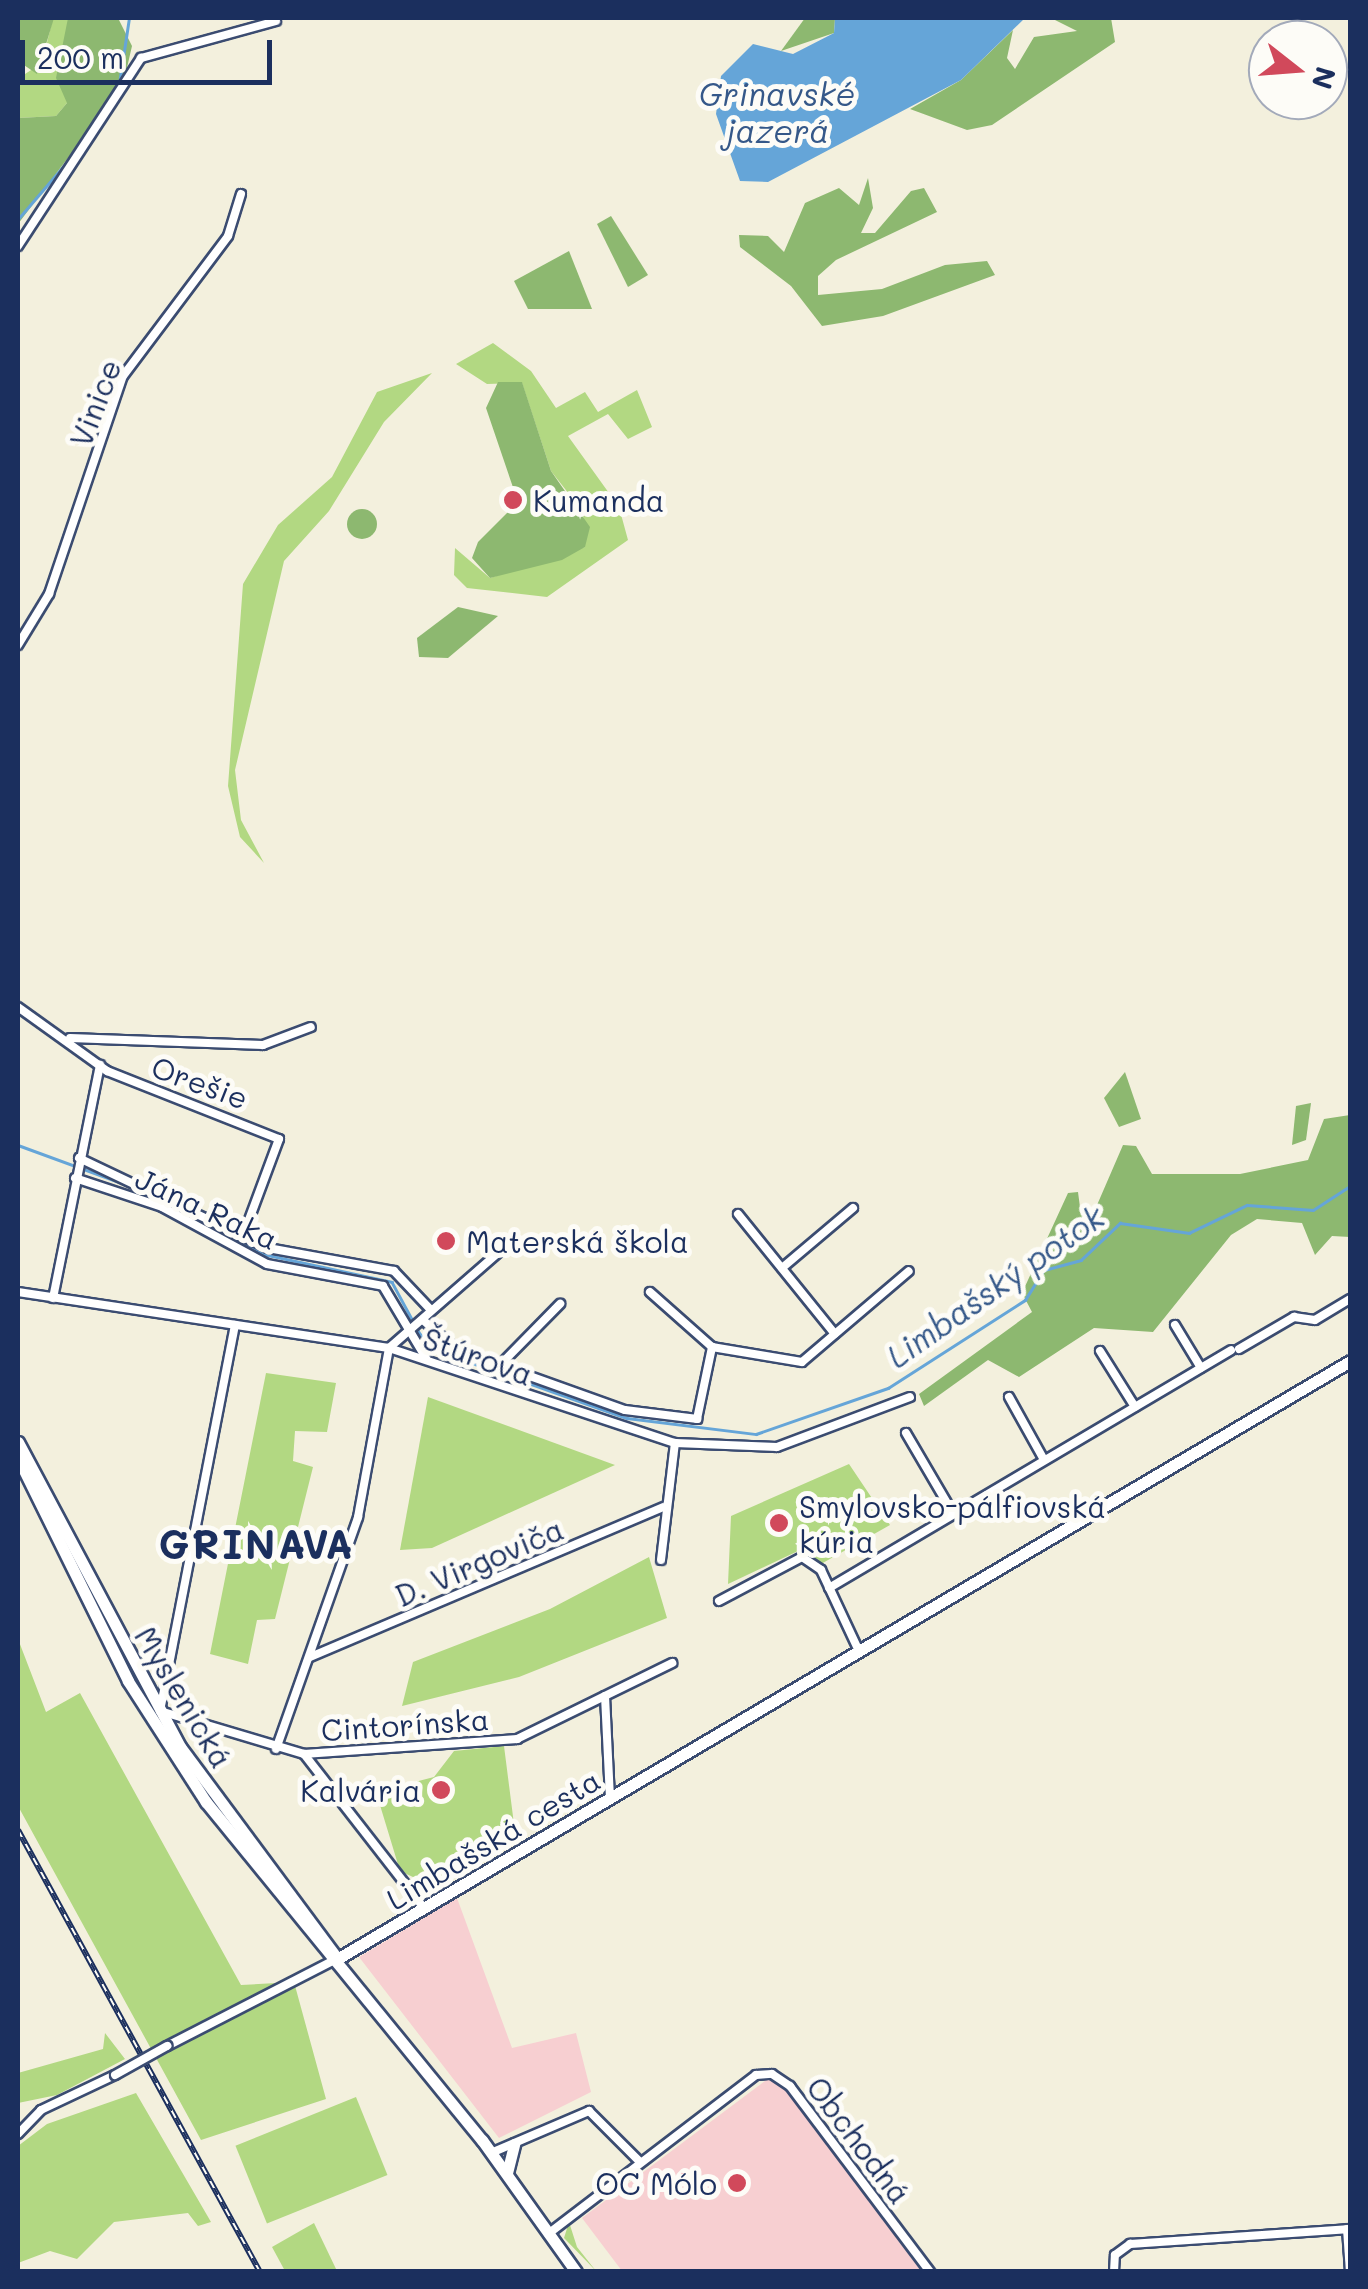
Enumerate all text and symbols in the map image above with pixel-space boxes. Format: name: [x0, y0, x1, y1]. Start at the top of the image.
scale bar: [25, 20, 278, 82]
north arrow: [1248, 20, 1348, 120]
text: 200 m: [37, 37, 124, 77]
text: N: [1304, 63, 1345, 94]
water label: Grinavské jazerá: [699, 75, 855, 150]
street label: Vinice: [62, 354, 128, 452]
place label: Kumanda: [533, 482, 665, 518]
marker: Kumanda: [502, 489, 524, 511]
street label: Orešie: [147, 1048, 253, 1116]
street label: Jána Raka: [130, 1159, 284, 1257]
water label: Limbašský potok: [879, 1197, 1111, 1375]
place label: Materská škola: [466, 1223, 689, 1259]
marker: Materská škola: [435, 1230, 457, 1252]
street label: Štúrova: [418, 1320, 538, 1392]
place label: Smylovsko-pálfiovská kúria: [799, 1488, 1106, 1558]
street label: D. Virgoviča: [389, 1510, 569, 1614]
marker: Smylovsko-pálfiovská kúria: [768, 1512, 790, 1534]
district label: GRINAVA: [159, 1519, 355, 1567]
street label: Myslenická: [128, 1620, 240, 1774]
street label: Cintorínska: [320, 1700, 490, 1748]
street label: Limbašská cesta: [380, 1761, 606, 1917]
place label: Kalvária: [300, 1772, 421, 1808]
marker: Kalvária: [430, 1779, 452, 1801]
street label: Obchodná: [800, 2069, 918, 2211]
place label: OC Mólo: [595, 2165, 717, 2201]
marker: OC Mólo: [726, 2172, 748, 2194]

